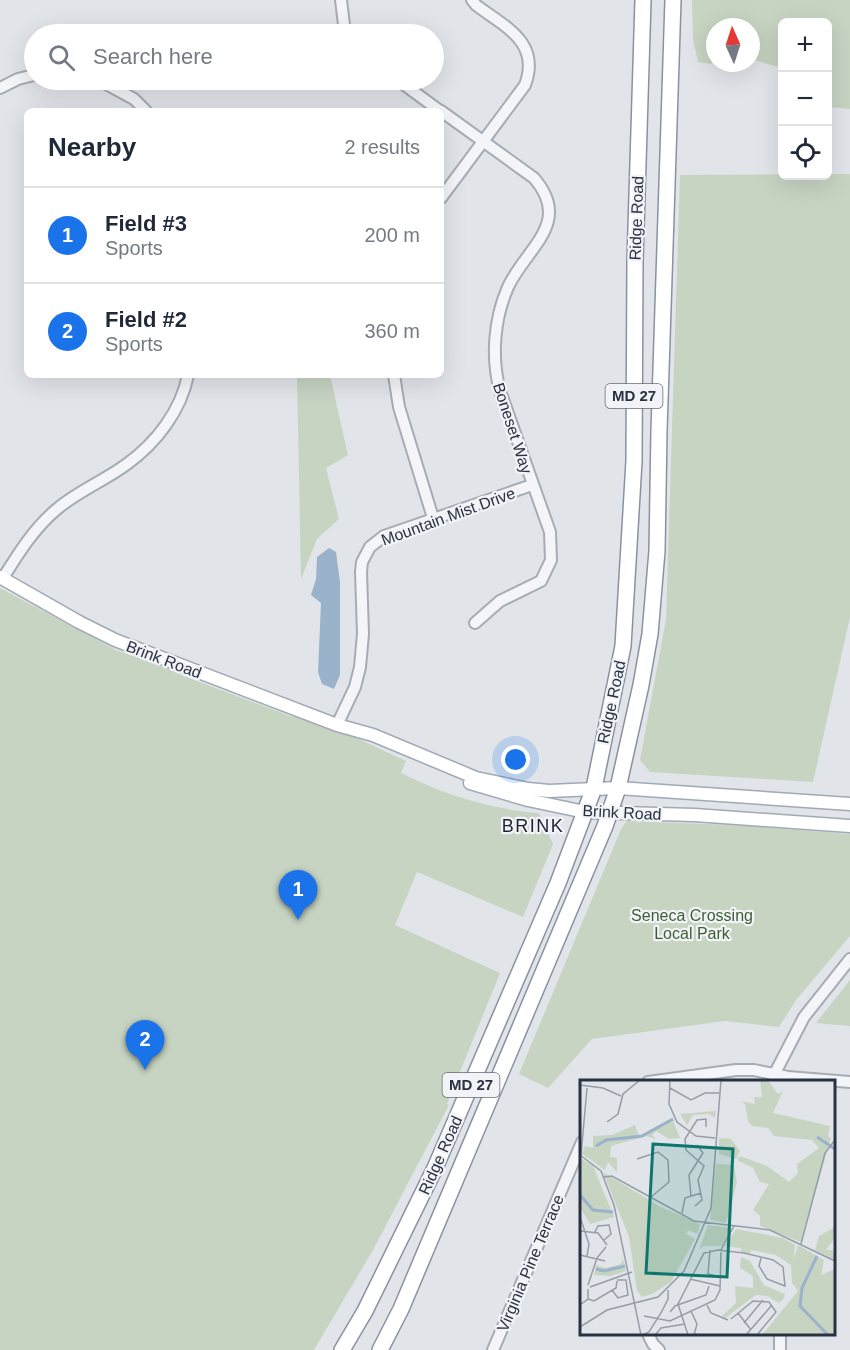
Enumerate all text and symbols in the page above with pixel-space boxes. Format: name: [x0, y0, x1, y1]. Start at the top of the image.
north arrow: [706, 18, 760, 72]
map controls: [778, 18, 832, 180]
button: +: [778, 18, 832, 72]
search box: [24, 24, 444, 90]
icon: search: [45, 41, 78, 74]
text: Search here: [93, 44, 213, 69]
button: −: [778, 72, 832, 126]
button: locate: [778, 126, 832, 180]
text: Nearby: [48, 132, 136, 162]
text: 2 results: [344, 136, 420, 158]
street label: Ridge Road: [627, 175, 646, 261]
text: Field #3: [105, 211, 187, 236]
text: 1: [62, 224, 73, 246]
text: 200 m: [364, 224, 420, 246]
text: Sports: [105, 237, 163, 259]
text: Field #2: [105, 307, 187, 332]
text: 2: [62, 320, 73, 342]
text: 360 m: [364, 320, 420, 342]
text: Sports: [105, 333, 163, 355]
street label: Boneset Way: [490, 381, 535, 476]
road number: MD 27: [606, 384, 662, 408]
street label: Mountain Mist Drive: [379, 484, 518, 549]
street label: Brink Road: [124, 637, 204, 682]
street label: Ridge Road: [594, 659, 629, 745]
your location: [501, 745, 530, 774]
street label: Brink Road: [582, 802, 662, 823]
district label: BRINK: [502, 816, 564, 836]
pin: 1: [278, 870, 318, 920]
park label: Seneca Crossing Local Park: [631, 907, 753, 942]
pin: 2: [126, 1020, 164, 1070]
road number: MD 27: [442, 1073, 500, 1097]
inset map: [580, 1080, 835, 1335]
street label: Ridge Road: [416, 1113, 465, 1197]
street label: Virginia Pine Terrace: [494, 1192, 567, 1334]

